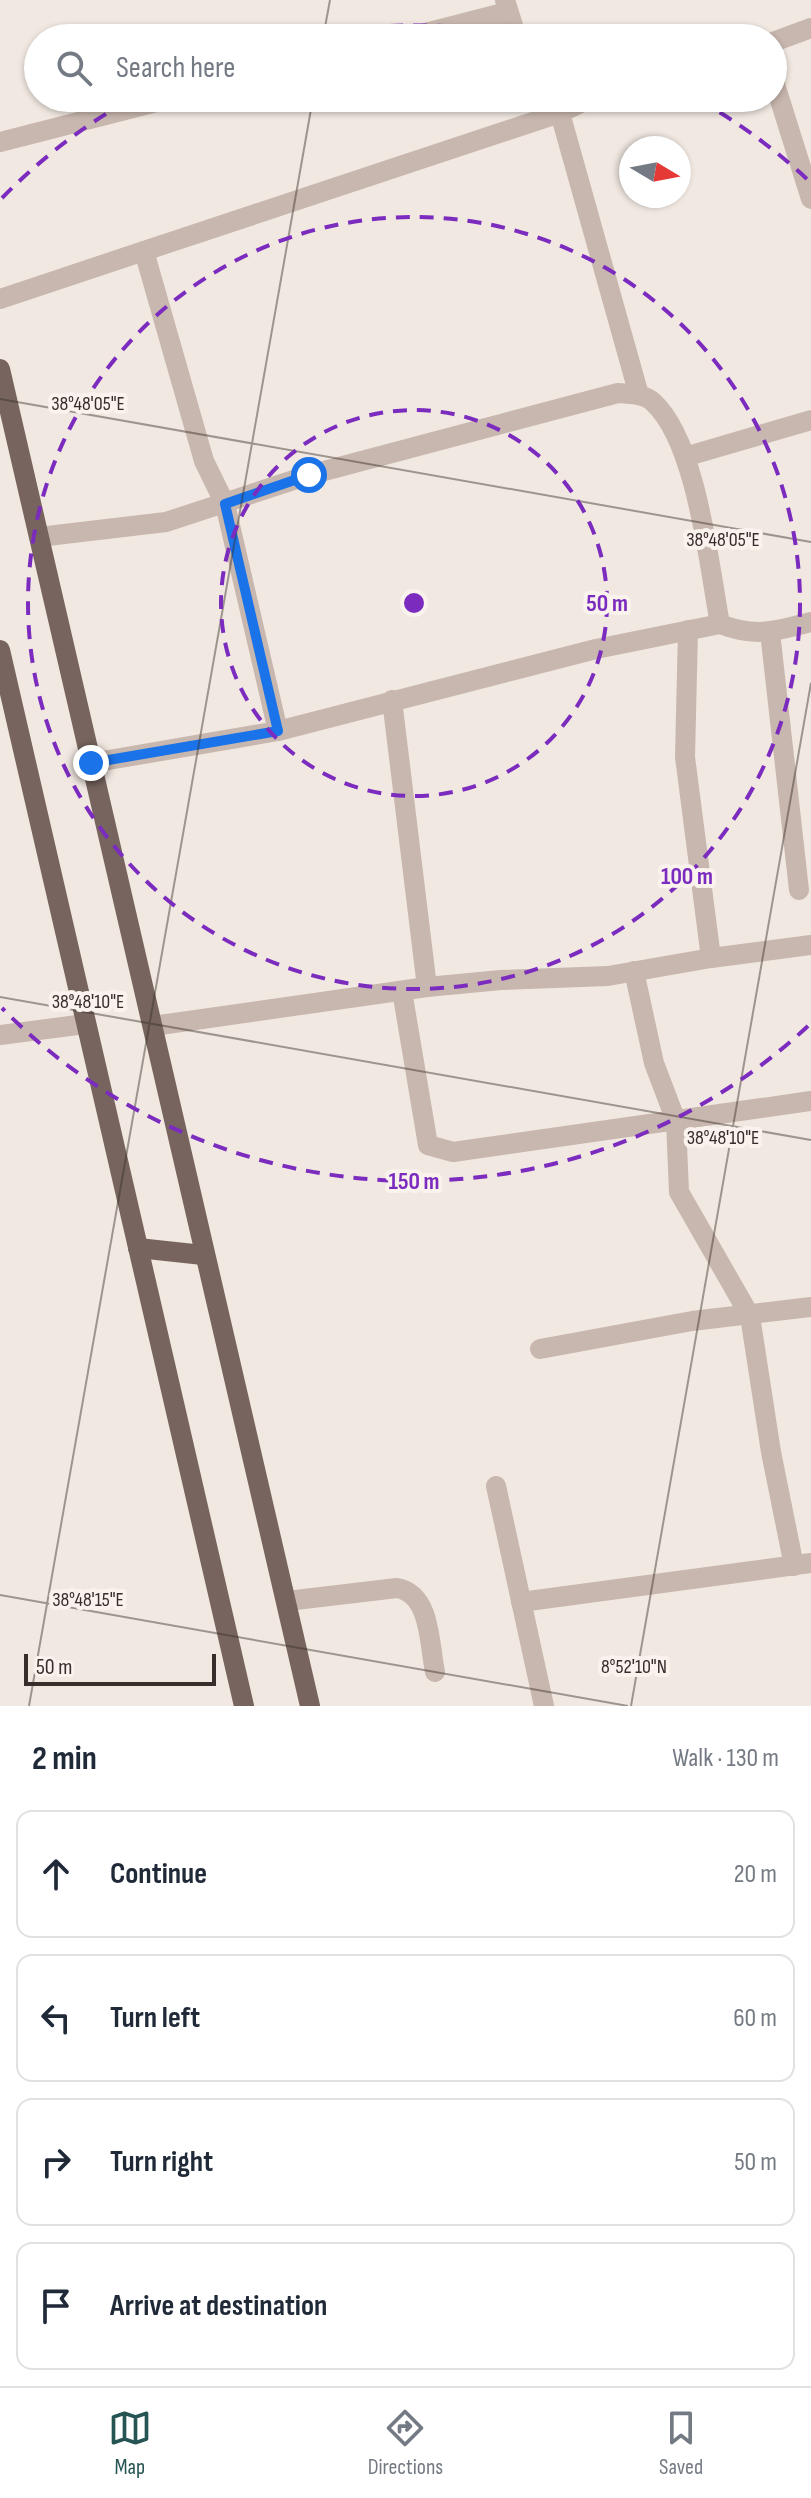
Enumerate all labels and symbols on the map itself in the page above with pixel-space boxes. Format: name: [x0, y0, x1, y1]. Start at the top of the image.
north arrow: [619, 136, 691, 208]
text: 38°48'05"E: [51, 392, 125, 416]
route start: [291, 457, 327, 493]
text: 38°48'05"E: [686, 528, 760, 552]
centre of rings: [400, 589, 428, 617]
text: 50 m: [586, 589, 628, 618]
route end: [73, 745, 109, 781]
text: 100 m: [661, 862, 713, 891]
text: 38°48'10"E: [52, 990, 124, 1014]
text: 38°48'10"E: [687, 1126, 759, 1150]
text: 150 m: [388, 1167, 440, 1196]
text: 38°48'15"E: [52, 1588, 124, 1612]
scale bar: [24, 1650, 216, 1686]
text: 8°52'10"N: [601, 1655, 667, 1679]

